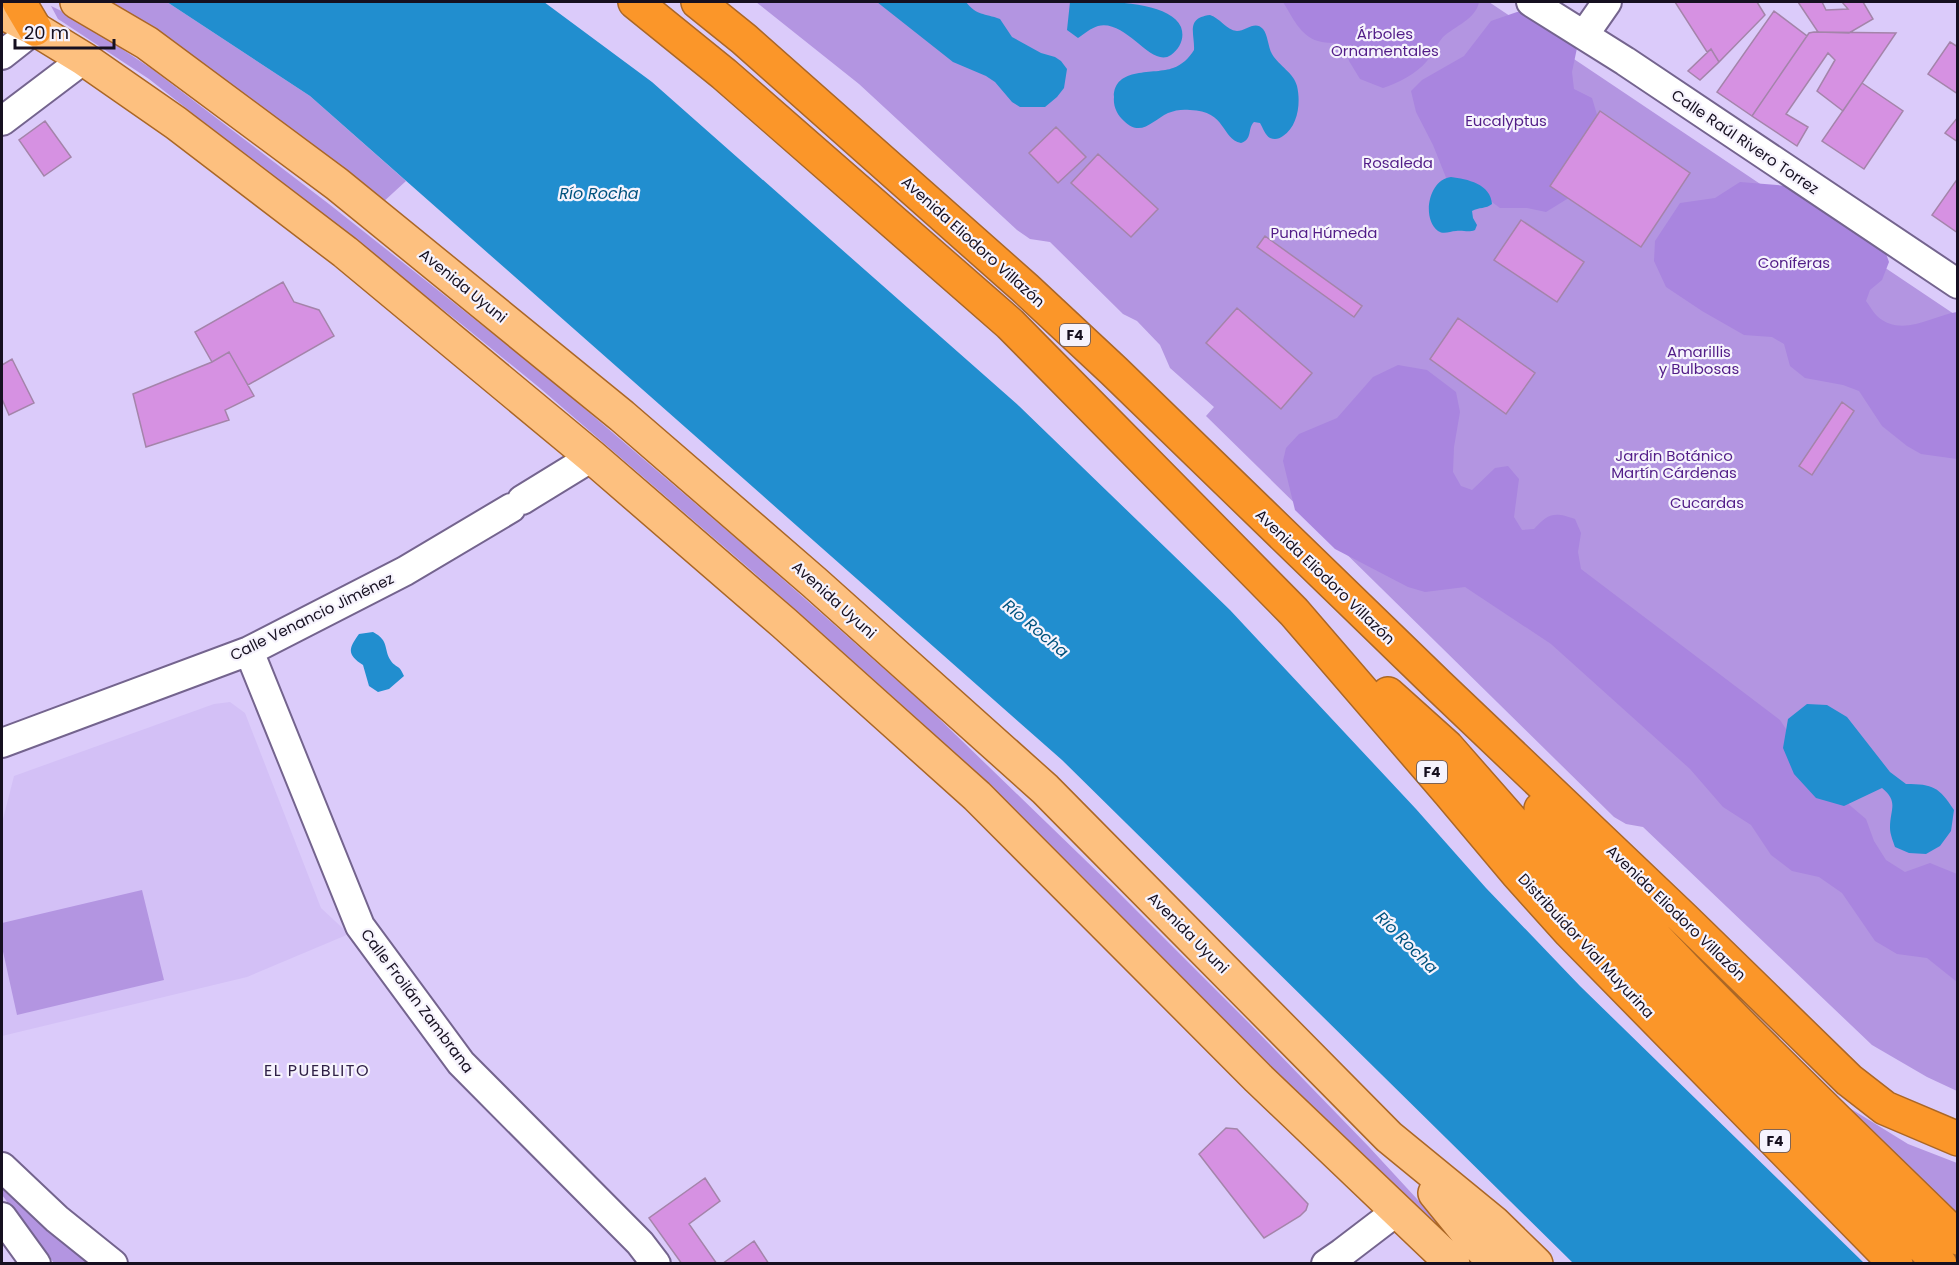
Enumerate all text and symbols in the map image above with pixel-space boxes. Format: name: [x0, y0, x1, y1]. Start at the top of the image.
scale bar: [15, 12, 114, 50]
text: 20 m: [24, 20, 69, 45]
park label: Árboles Ornamentales: [1331, 23, 1439, 61]
street label: Calle Raúl Rivero Torrez: [1667, 84, 1823, 199]
park label: Eucalyptus: [1465, 110, 1547, 131]
park label: Rosaleda: [1363, 152, 1433, 173]
street label: Avenida Eliodoro Villazón: [897, 171, 1050, 312]
water label: Río Rocha: [559, 182, 639, 205]
park label: Puna Húmeda: [1270, 222, 1378, 243]
street label: Avenida Uyuni: [415, 244, 511, 327]
park label: Coníferas: [1758, 252, 1830, 273]
road number: F4: [1060, 324, 1090, 346]
park label: Amarillis y Bulbosas: [1659, 341, 1739, 379]
park label: Jardín Botánico Martín Cárdenas: [1611, 445, 1737, 483]
park label: Cucardas: [1670, 492, 1744, 513]
street label: Avenida Eliodoro Villazón: [1251, 504, 1400, 649]
street label: Avenida Uyuni: [788, 556, 881, 643]
street label: Calle Venancio Jiménez: [226, 568, 397, 665]
water label: Río Rocha: [998, 594, 1074, 663]
road number: F4: [1417, 761, 1447, 783]
street label: Avenida Eliodoro Villazón: [1602, 840, 1751, 985]
street label: Distribuidor Vial Muyurina: [1514, 869, 1659, 1023]
street label: Avenida Uyuni: [1143, 887, 1234, 978]
water label: Río Rocha: [1370, 906, 1443, 979]
street label: Calle Froilán Zambrana: [356, 924, 479, 1077]
district label: EL PUEBLITO: [264, 1059, 370, 1082]
road number: F4: [1760, 1130, 1790, 1152]

